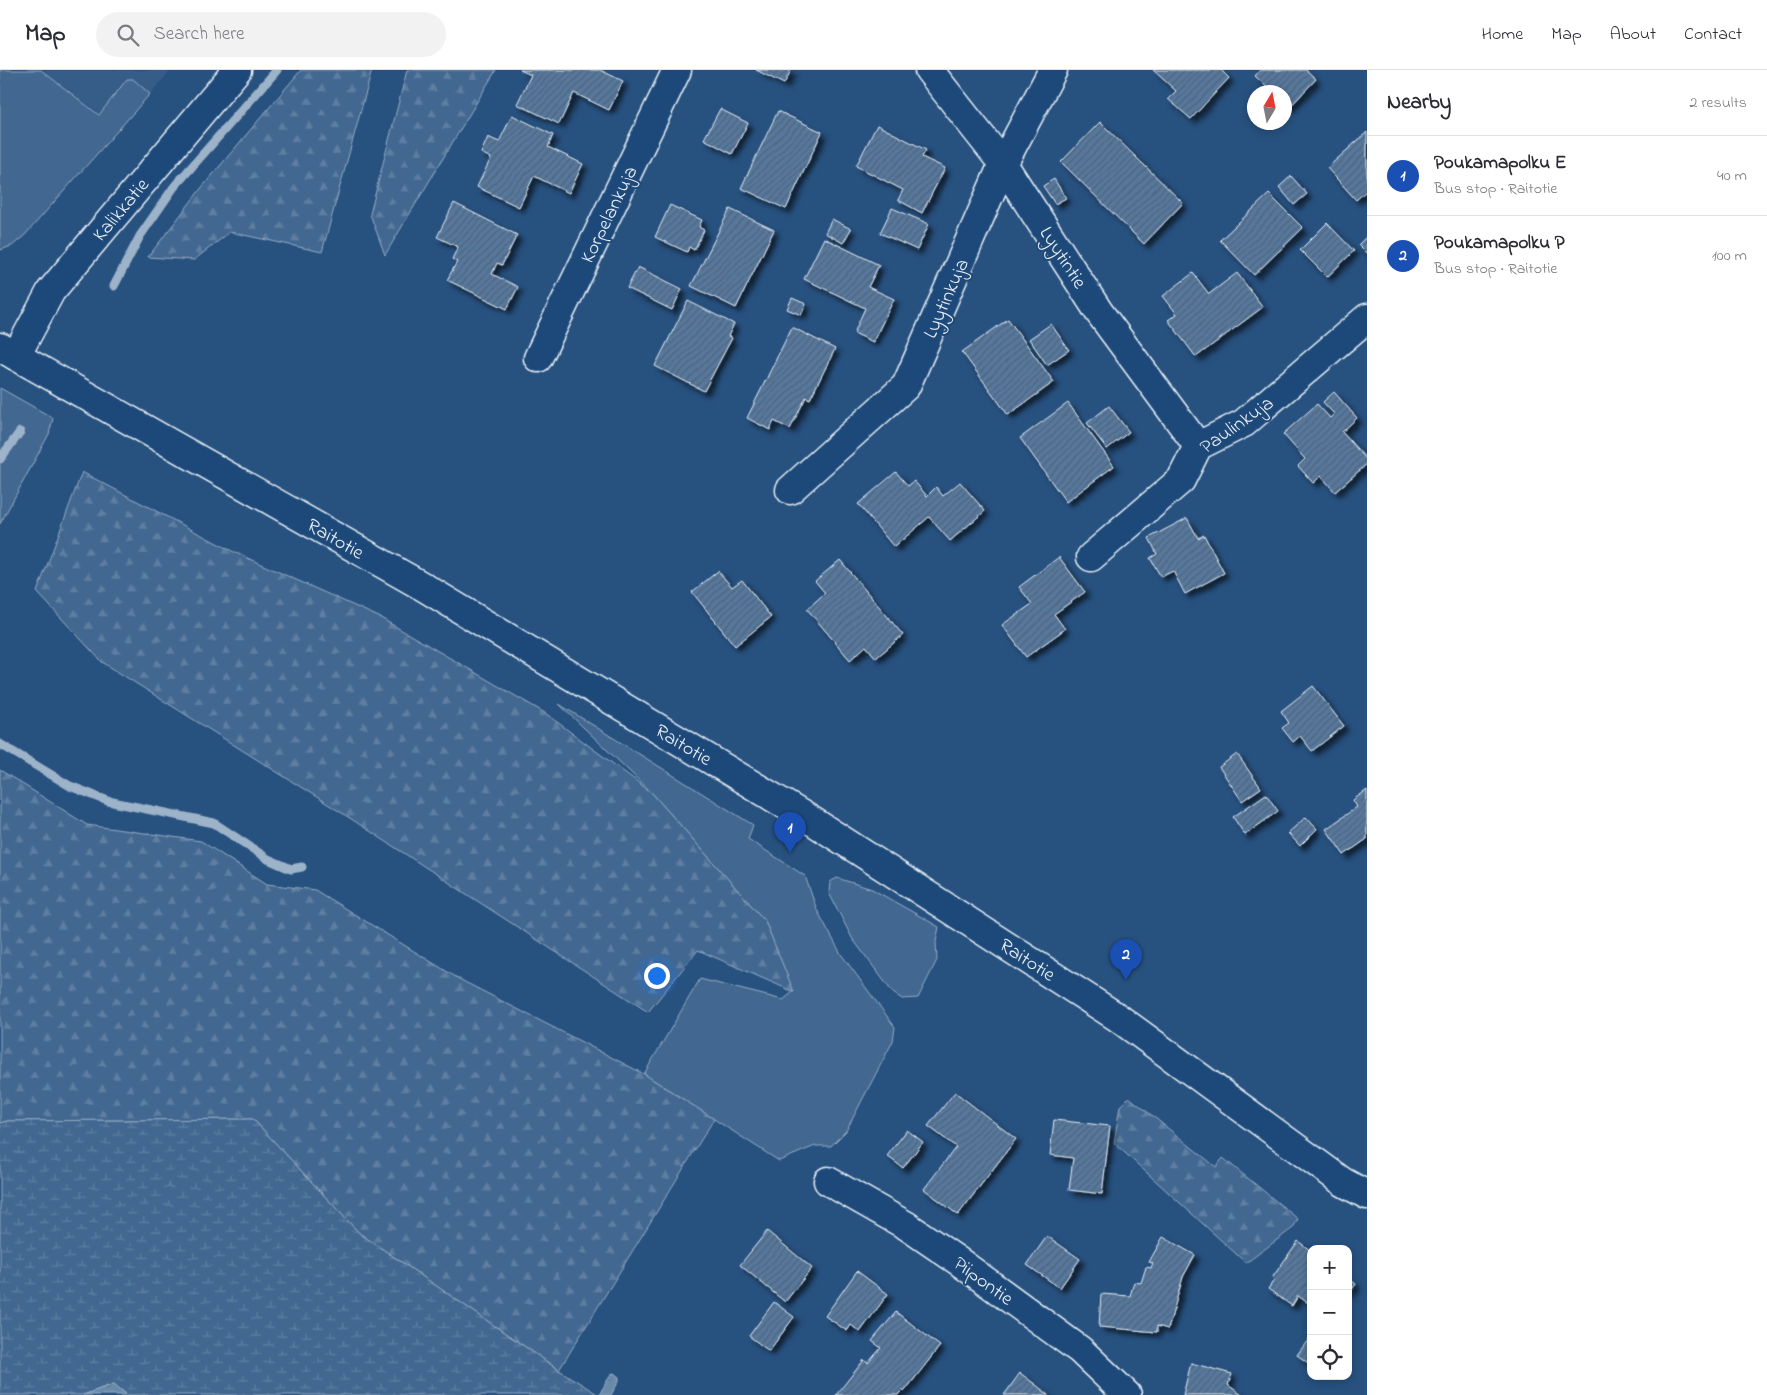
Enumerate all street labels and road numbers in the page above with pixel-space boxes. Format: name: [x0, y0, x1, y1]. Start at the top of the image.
street label: Korpelankuja: [574, 162, 646, 269]
street label: Kalikkatie: [87, 173, 157, 249]
street label: Lyytintie: [1031, 221, 1093, 295]
street label: Lyytinkuja: [917, 254, 978, 344]
street label: Paulinkuja: [1195, 390, 1280, 462]
street label: Raitotie: [301, 512, 369, 568]
street label: Raitotie: [649, 718, 717, 775]
street label: Raitotie: [993, 932, 1061, 990]
street label: Piipontie: [947, 1250, 1019, 1314]

